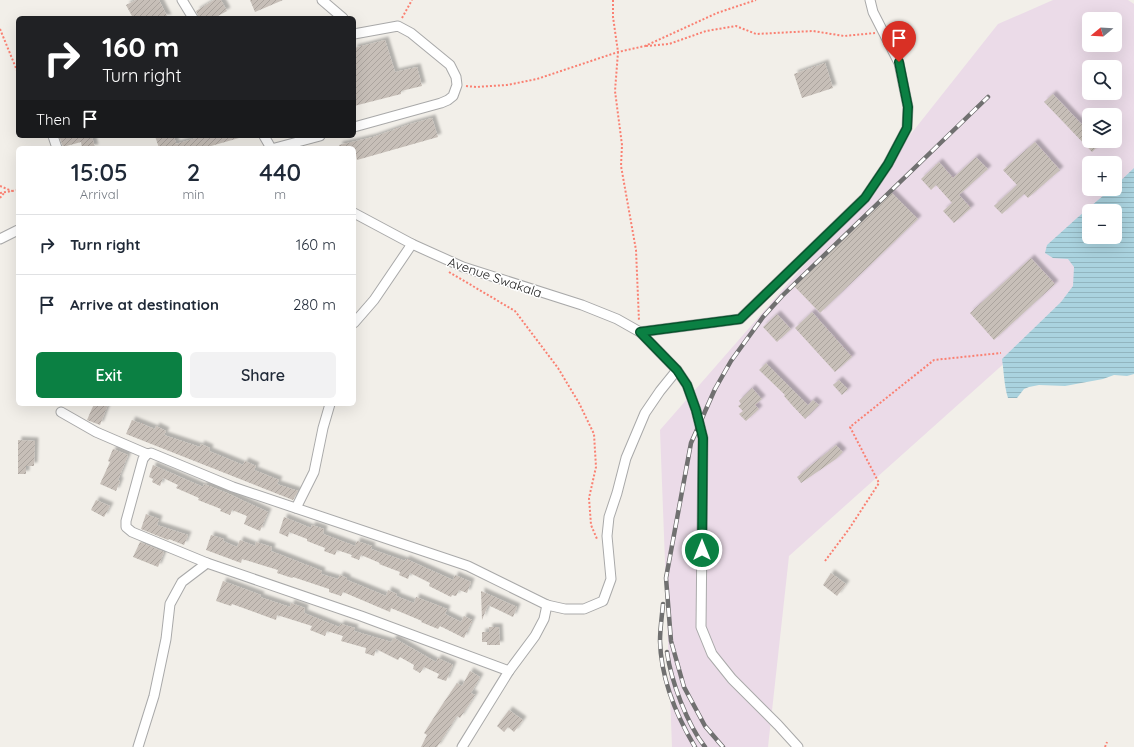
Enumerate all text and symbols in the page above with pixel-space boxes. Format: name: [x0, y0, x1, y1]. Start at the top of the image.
north arrow: [1082, 12, 1122, 52]
map controls: [1082, 12, 1122, 244]
pin: [882, 21, 916, 62]
icon: arrive: [888, 27, 910, 49]
text: 160 m: [102, 29, 179, 64]
icon: right: [36, 32, 88, 84]
button: search: [1082, 60, 1122, 100]
text: Turn right: [102, 64, 182, 87]
icon: arrive: [79, 108, 101, 130]
button: layers: [1082, 108, 1122, 148]
text: Then: [36, 110, 71, 129]
button: +: [1082, 156, 1122, 196]
text: 15:05: [71, 157, 128, 187]
text: 2: [187, 157, 200, 187]
text: 440: [259, 157, 301, 187]
text: Arrival: [80, 186, 119, 202]
text: min: [182, 186, 205, 202]
text: m: [274, 186, 286, 202]
button: −: [1082, 204, 1122, 244]
icon: right: [36, 234, 58, 256]
text: Turn right: [70, 235, 141, 254]
text: 160 m: [296, 235, 336, 254]
street label: Avenue Swakala: [446, 253, 544, 301]
icon: arrive: [36, 294, 58, 316]
text: Arrive at destination: [70, 295, 219, 314]
text: 280 m: [293, 295, 336, 314]
button: Exit: [36, 352, 182, 398]
button: Share: [190, 352, 336, 398]
position arrow: [681, 529, 723, 571]

